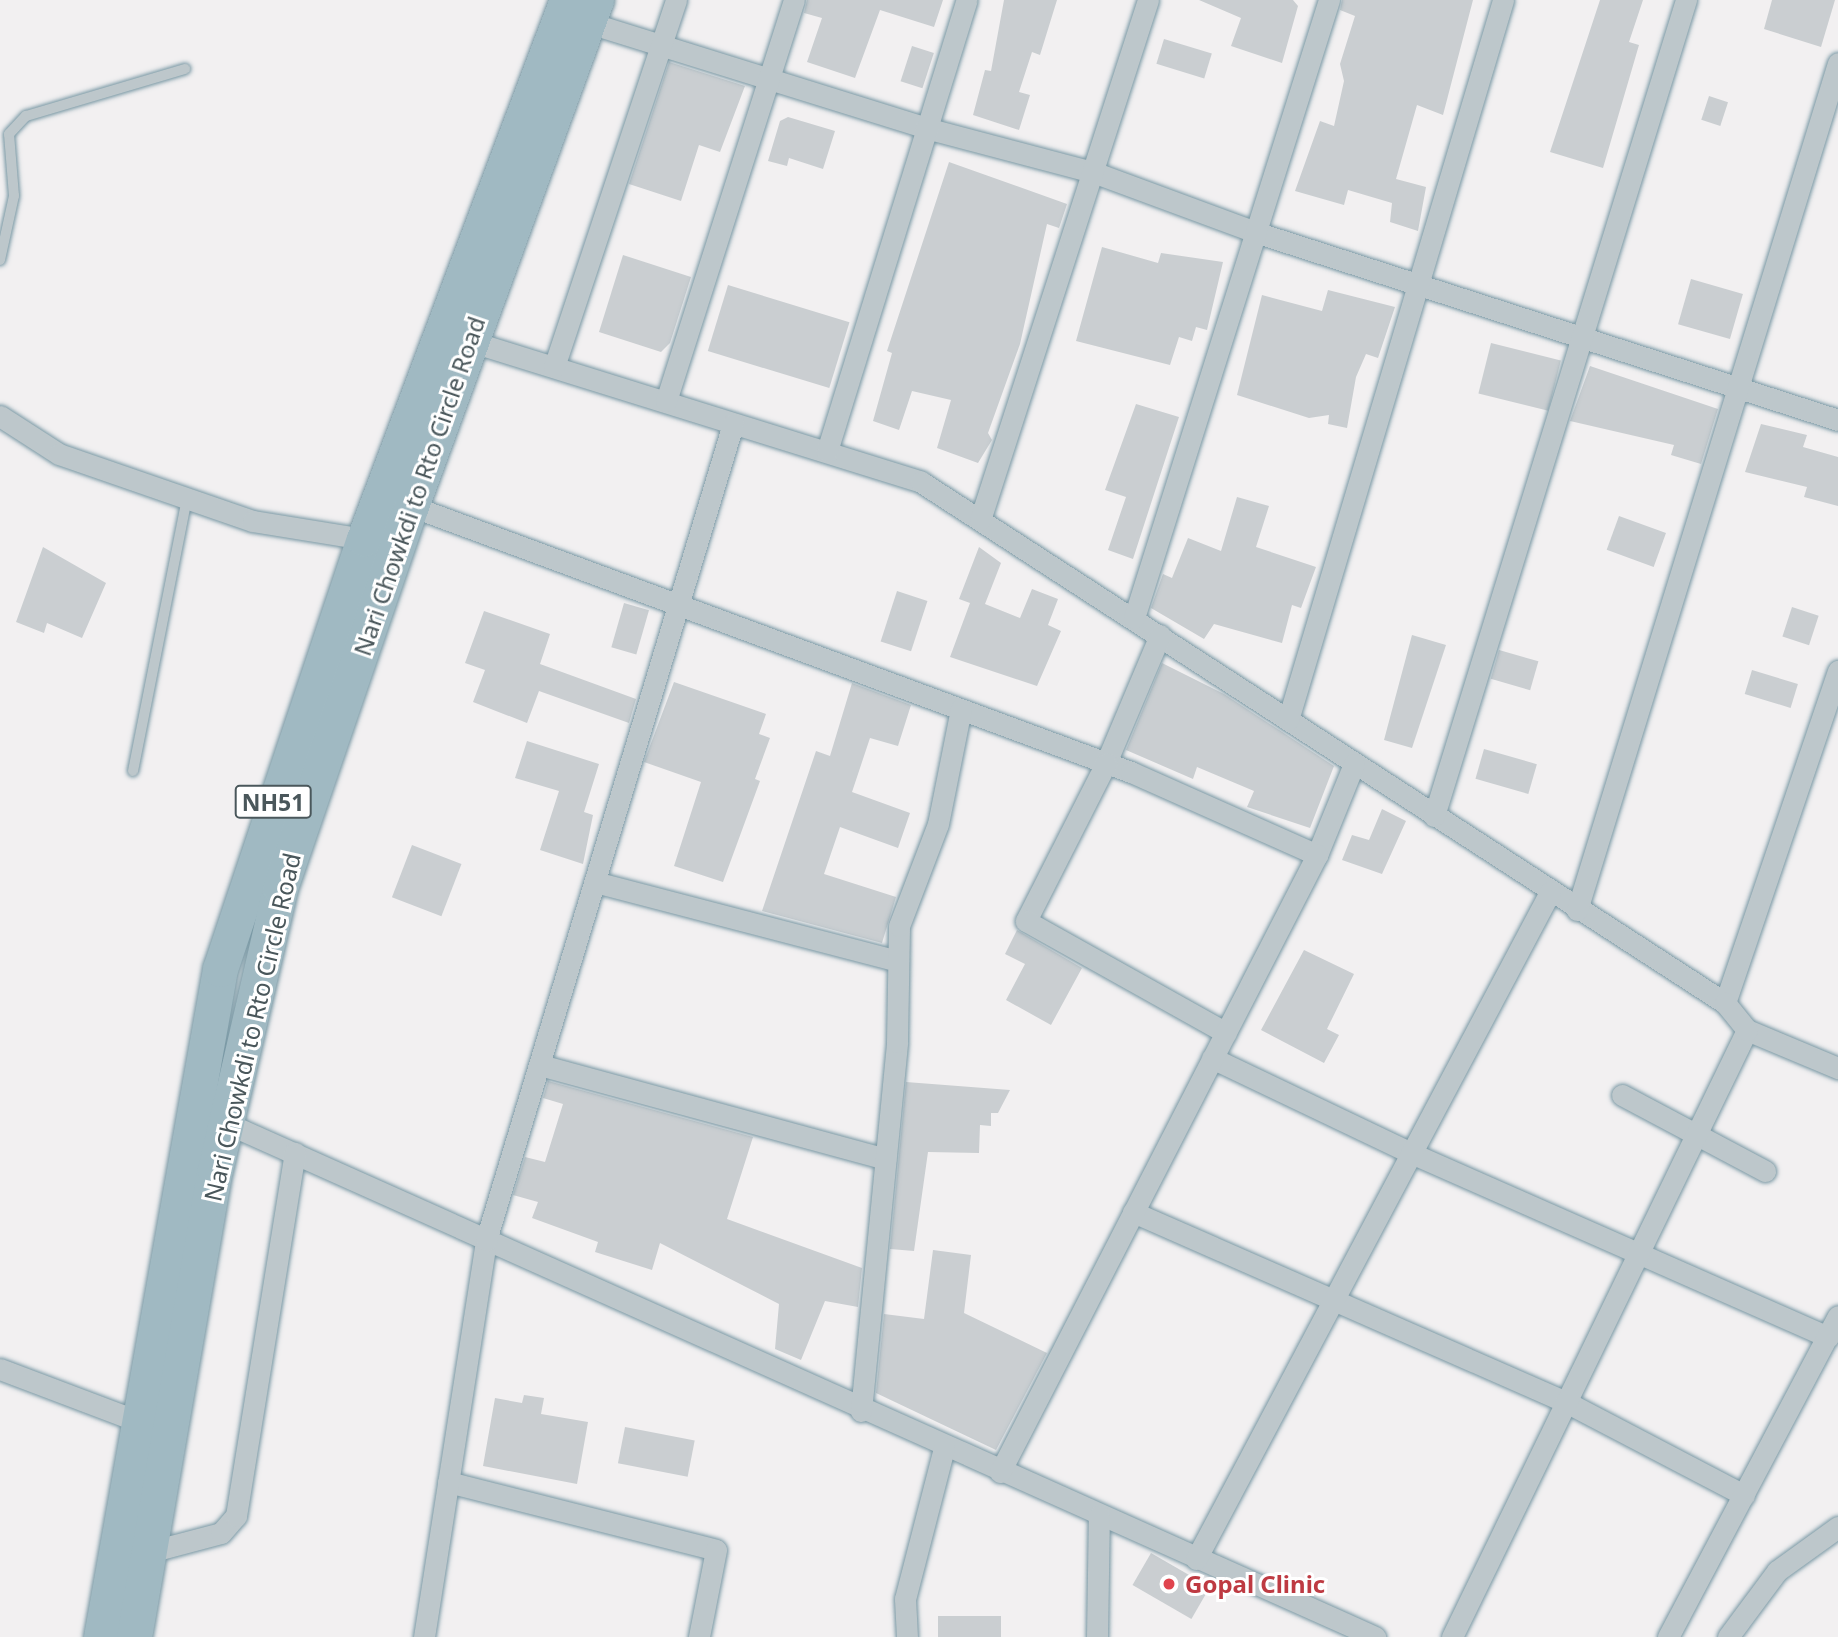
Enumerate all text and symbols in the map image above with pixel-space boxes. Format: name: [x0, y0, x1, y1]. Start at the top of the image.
street label: Nari Chowkdi to Rto Circle Road: [347, 313, 491, 659]
road number: NH51: [234, 782, 312, 822]
street label: Nari Chowkdi to Rto Circle Road: [198, 850, 306, 1204]
place label: Gopal Clinic: [1185, 1570, 1325, 1598]
marker: Gopal Clinic: [1159, 1574, 1179, 1594]

